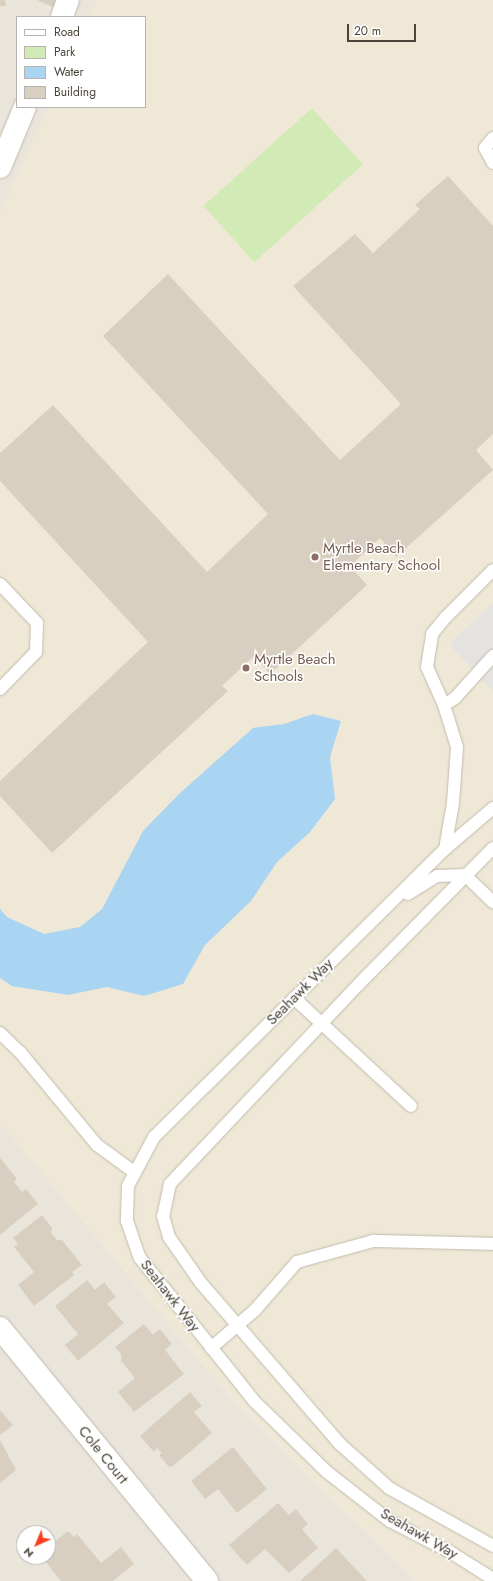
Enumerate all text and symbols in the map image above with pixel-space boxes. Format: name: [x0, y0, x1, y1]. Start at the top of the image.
legend: [16, 16, 146, 108]
scale bar: [349, 16, 418, 42]
text: 20 m: [354, 22, 381, 40]
text: Road: [54, 23, 80, 41]
text: Park: [54, 43, 75, 61]
text: Water: [54, 63, 84, 81]
text: Building: [54, 83, 96, 101]
place label: Myrtle Beach Elementary School: [323, 539, 440, 574]
marker: Myrtle Beach Elementary School: [310, 552, 320, 562]
place label: Myrtle Beach Schools: [254, 650, 336, 685]
marker: Myrtle Beach Schools: [241, 663, 251, 673]
street label: Seahawk Way: [263, 955, 337, 1029]
street label: Seahawk Way: [136, 1256, 204, 1336]
street label: Cole Court: [74, 1422, 132, 1488]
street label: Seahawk Way: [377, 1505, 461, 1563]
north arrow: [16, 1525, 56, 1565]
text: N: [20, 1544, 37, 1562]

